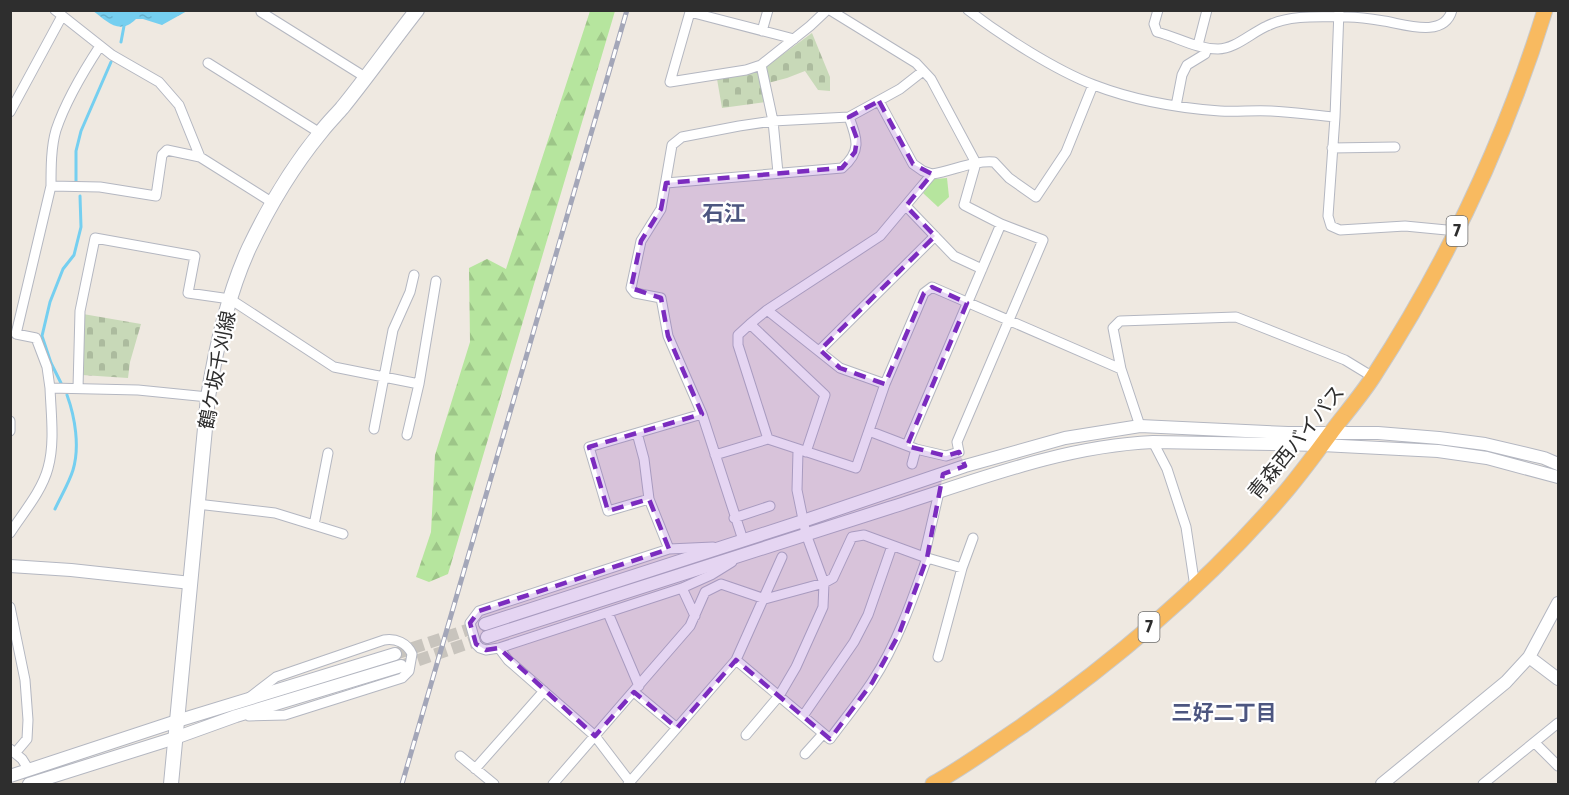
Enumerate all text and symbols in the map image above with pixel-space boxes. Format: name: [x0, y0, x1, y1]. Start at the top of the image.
district label: 石江: [702, 200, 746, 227]
road number: 7: [1446, 216, 1468, 246]
street label: 鶴ケ坂千刈線: [194, 309, 240, 431]
street label: 青森西バイパス: [1243, 380, 1349, 504]
road number: 7: [1138, 612, 1160, 642]
district label: 三好二丁目: [1172, 700, 1277, 726]

